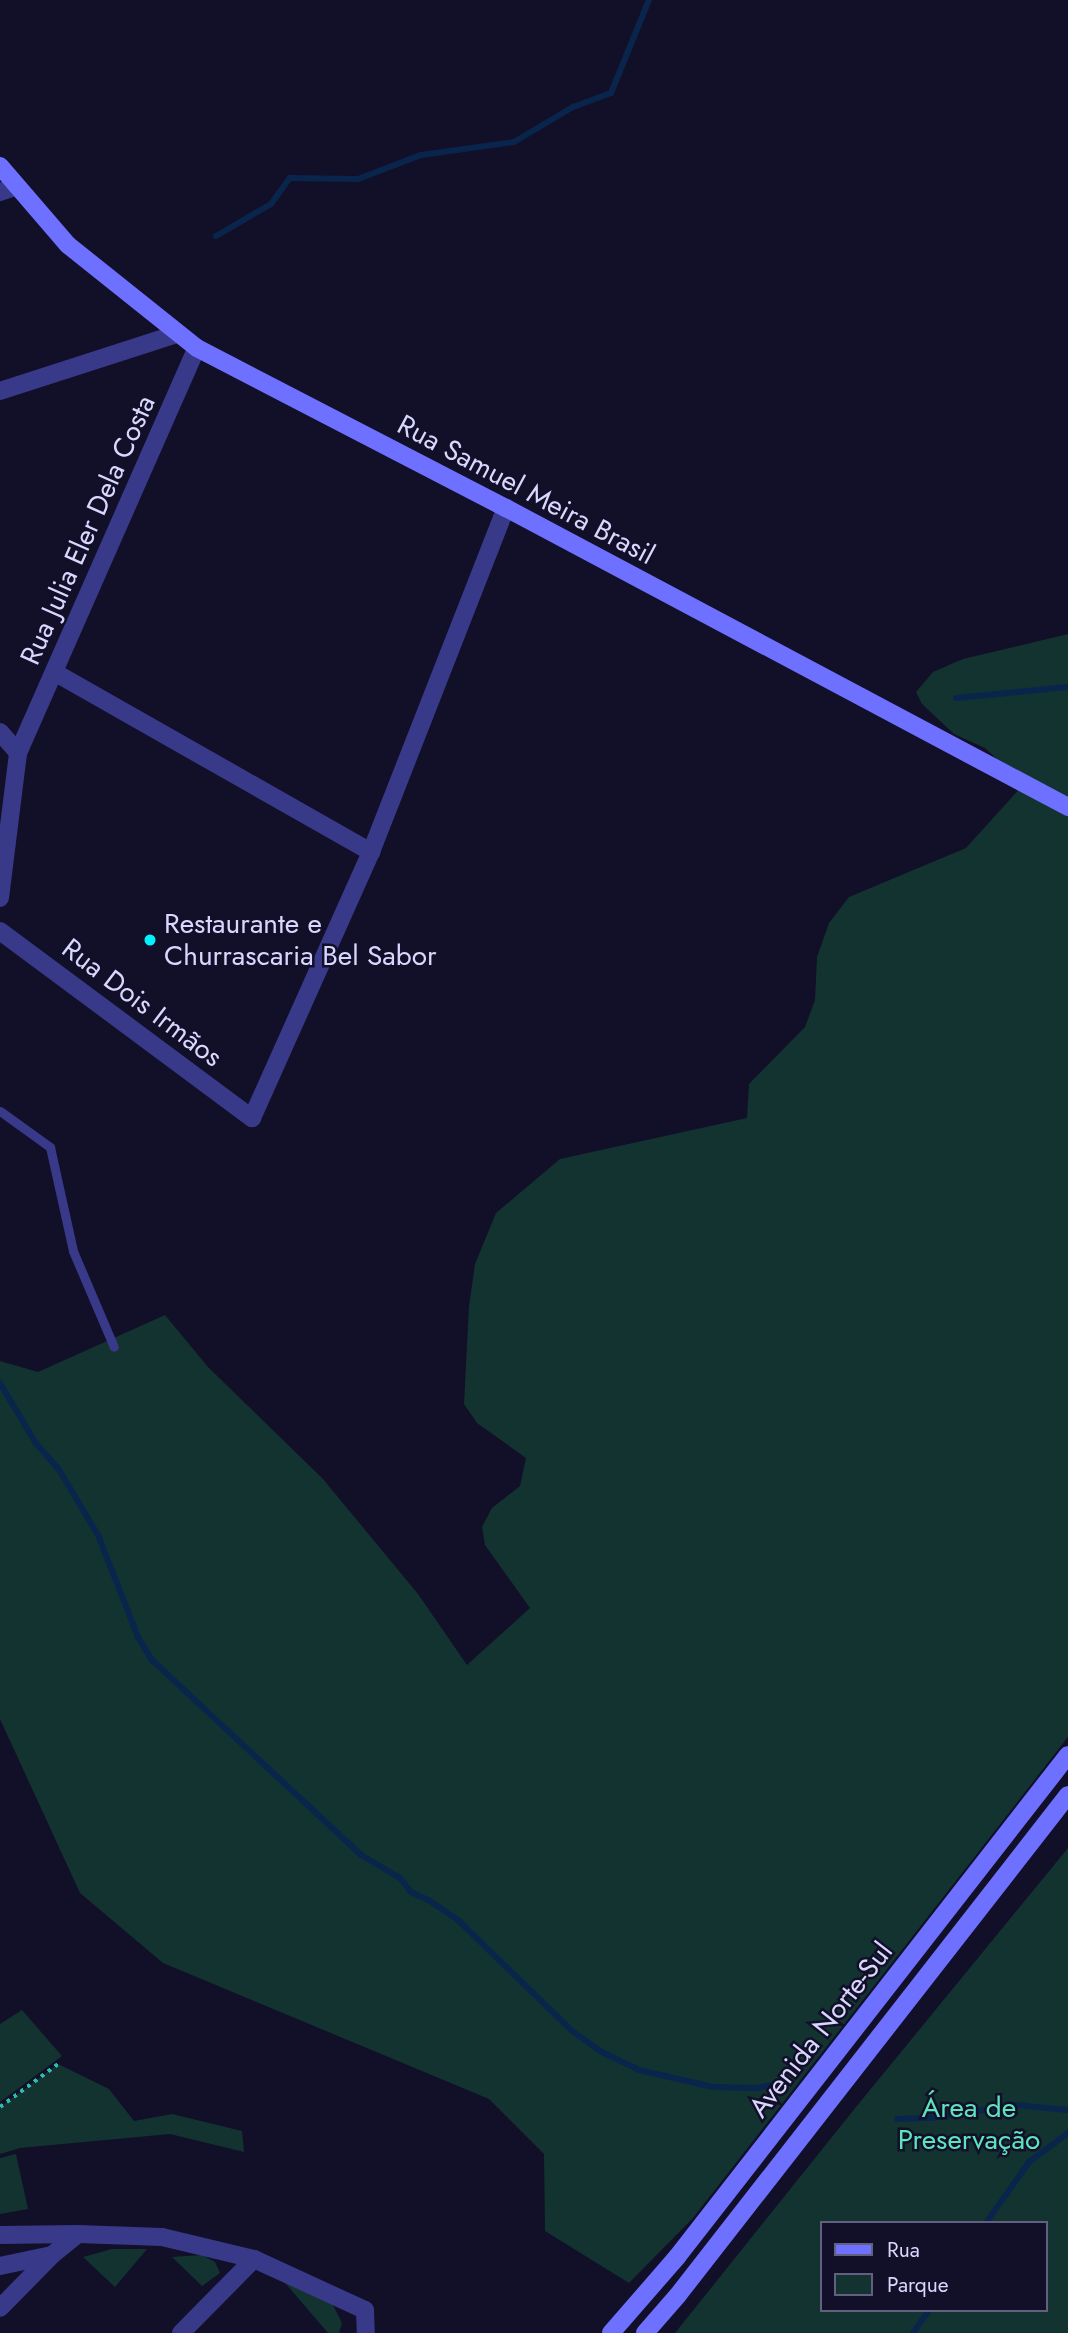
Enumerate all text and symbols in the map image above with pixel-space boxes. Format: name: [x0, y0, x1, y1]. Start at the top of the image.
street label: Rua Julia Eler Dela Costa: [13, 390, 163, 670]
street label: Rua Samuel Meira Brasil: [392, 408, 660, 572]
place label: Restaurante e Churrascaria Bel Sabor: [164, 907, 437, 973]
street label: Rua Dois Irmãos: [55, 932, 229, 1074]
marker: Restaurante e Churrascaria Bel Sabor: [142, 932, 158, 948]
street label: Avenida Norte-Sul: [742, 1936, 900, 2124]
park label: Área de Preservação: [898, 2091, 1040, 2157]
legend: [820, 2221, 1047, 2312]
text: Rua: [887, 2235, 920, 2265]
text: Parque: [887, 2270, 949, 2300]

